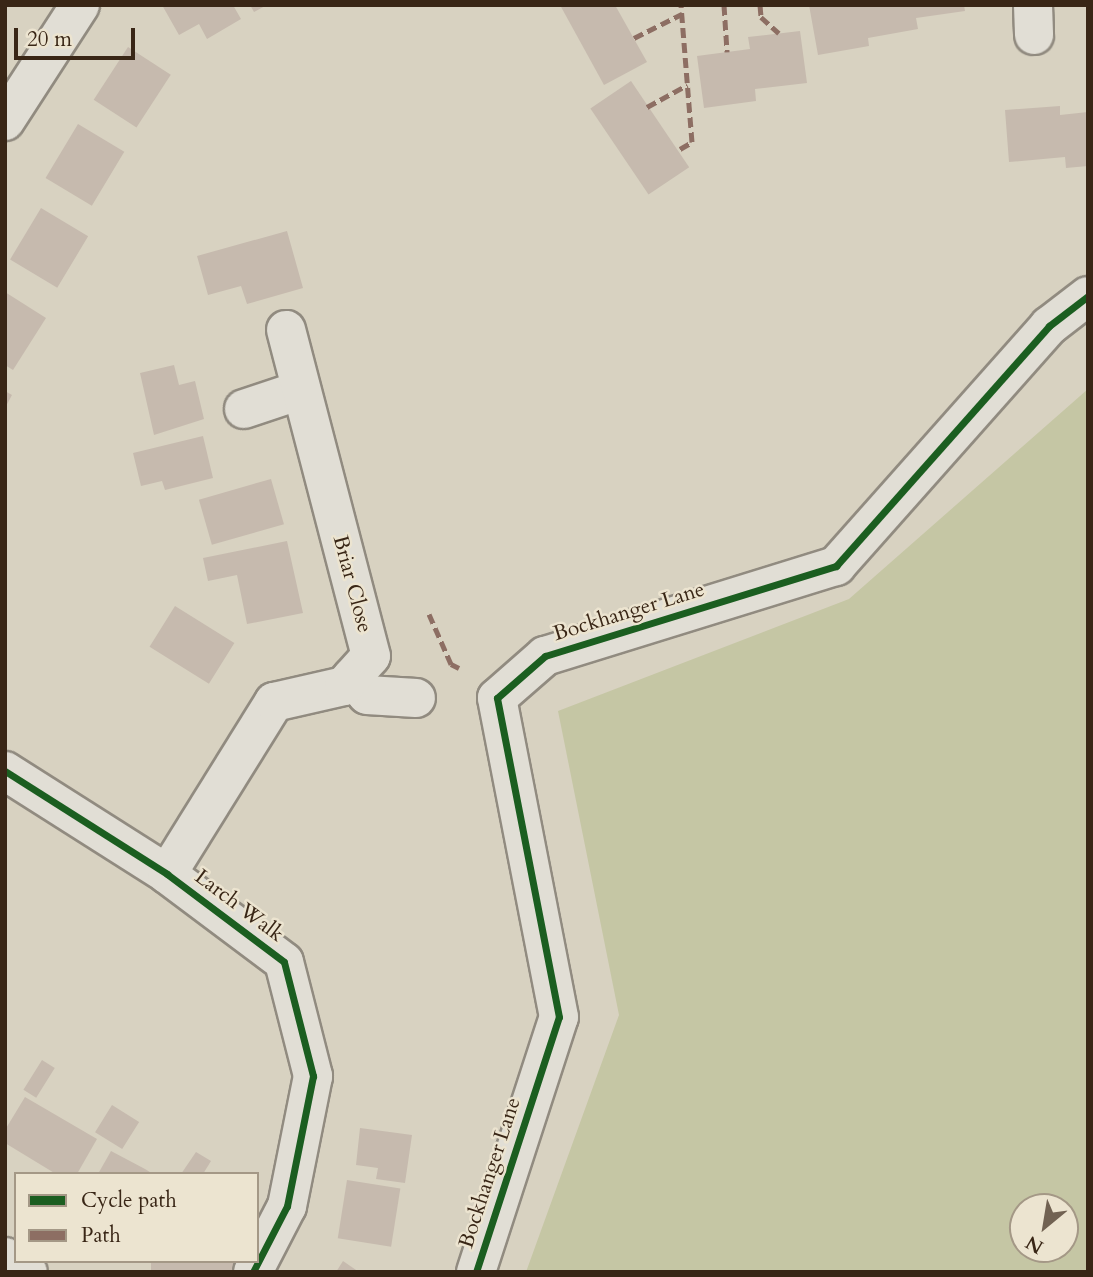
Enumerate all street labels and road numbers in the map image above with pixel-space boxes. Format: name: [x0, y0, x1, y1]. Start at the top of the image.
street label: Briar Close: [327, 533, 377, 635]
street label: Bockhanger Lane: [550, 577, 708, 647]
street label: Larch Walk: [189, 864, 289, 948]
street label: Bockhanger Lane: [454, 1095, 526, 1251]

